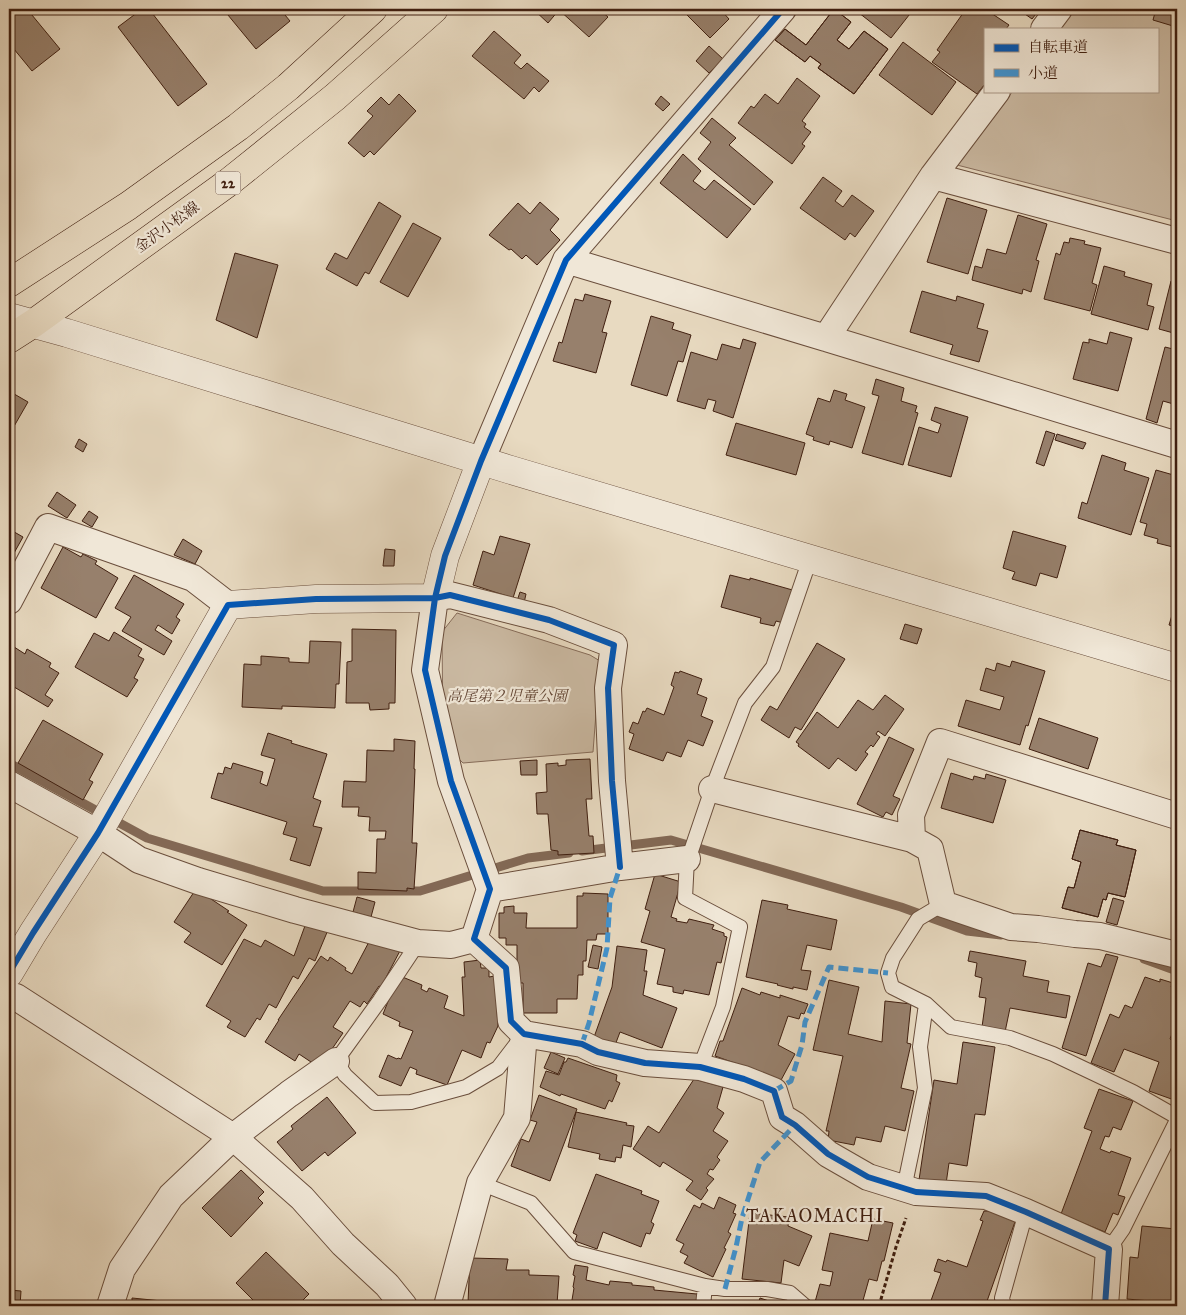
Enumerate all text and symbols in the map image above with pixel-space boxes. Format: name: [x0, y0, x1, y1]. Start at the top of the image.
legend: [984, 28, 1158, 92]
text: 自転車道: [1028, 38, 1088, 56]
text: 小道: [1028, 64, 1058, 82]
road number: 22: [216, 172, 240, 194]
street label: 金沢小松線: [131, 198, 203, 256]
park label: 高尾第２児童公園: [447, 687, 570, 705]
district label: TAKAOMACHI: [746, 1205, 884, 1227]

